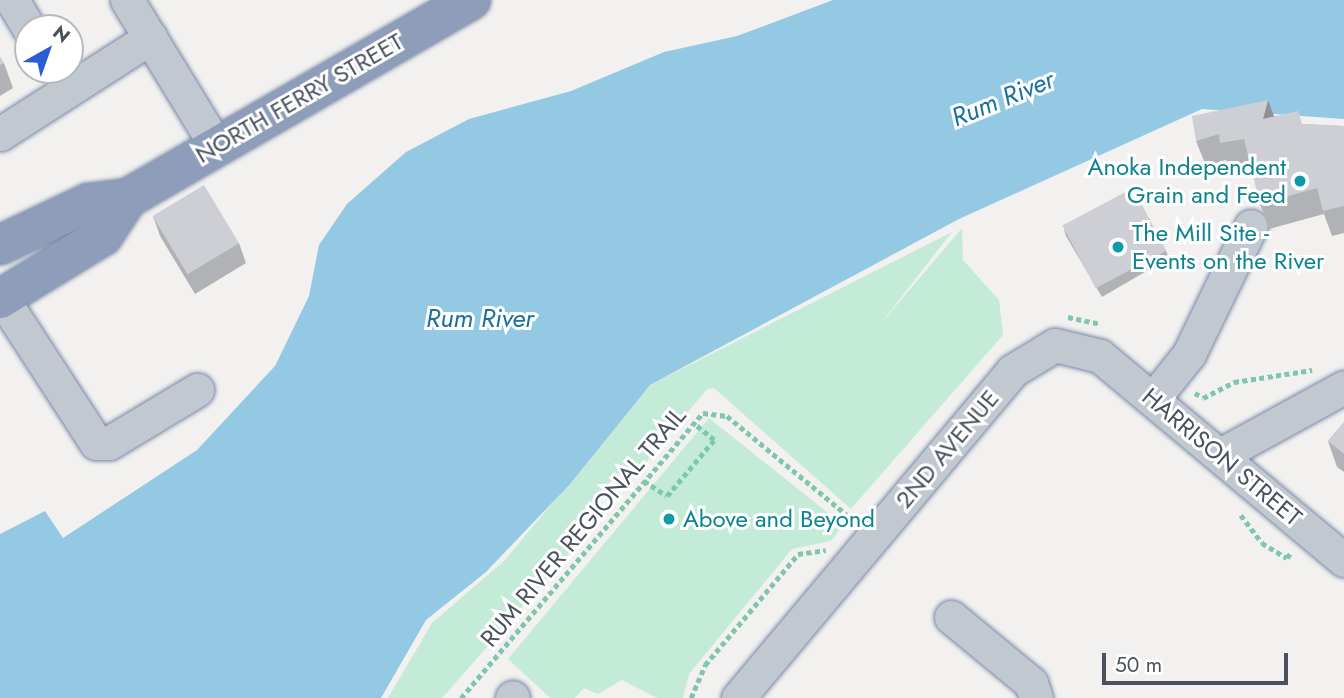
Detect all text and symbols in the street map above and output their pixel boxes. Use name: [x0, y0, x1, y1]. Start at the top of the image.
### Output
north arrow: [14, 14, 84, 84]
text: N: [47, 19, 76, 49]
street label: NORTH FERRY STREET: [190, 27, 408, 169]
water label: Rum River: [947, 64, 1059, 134]
place label: Anoka Independent Grain and Feed: [1088, 153, 1286, 209]
marker: Anoka Independent Grain and Feed: [1292, 173, 1308, 189]
place label: The Mill Site - Events on the River: [1132, 219, 1324, 275]
marker: The Mill Site - Events on the River: [1110, 239, 1126, 255]
water label: Rum River: [426, 303, 534, 335]
street label: HARRISON STREET: [1137, 382, 1307, 532]
street label: 2ND AVENUE: [889, 384, 1005, 514]
street label: RUM RIVER REGIONAL TRAIL: [474, 401, 692, 653]
place label: Above and Beyond: [683, 505, 875, 533]
marker: Above and Beyond: [661, 511, 677, 527]
scale bar: [1106, 638, 1292, 682]
text: 50 m: [1115, 650, 1162, 680]

